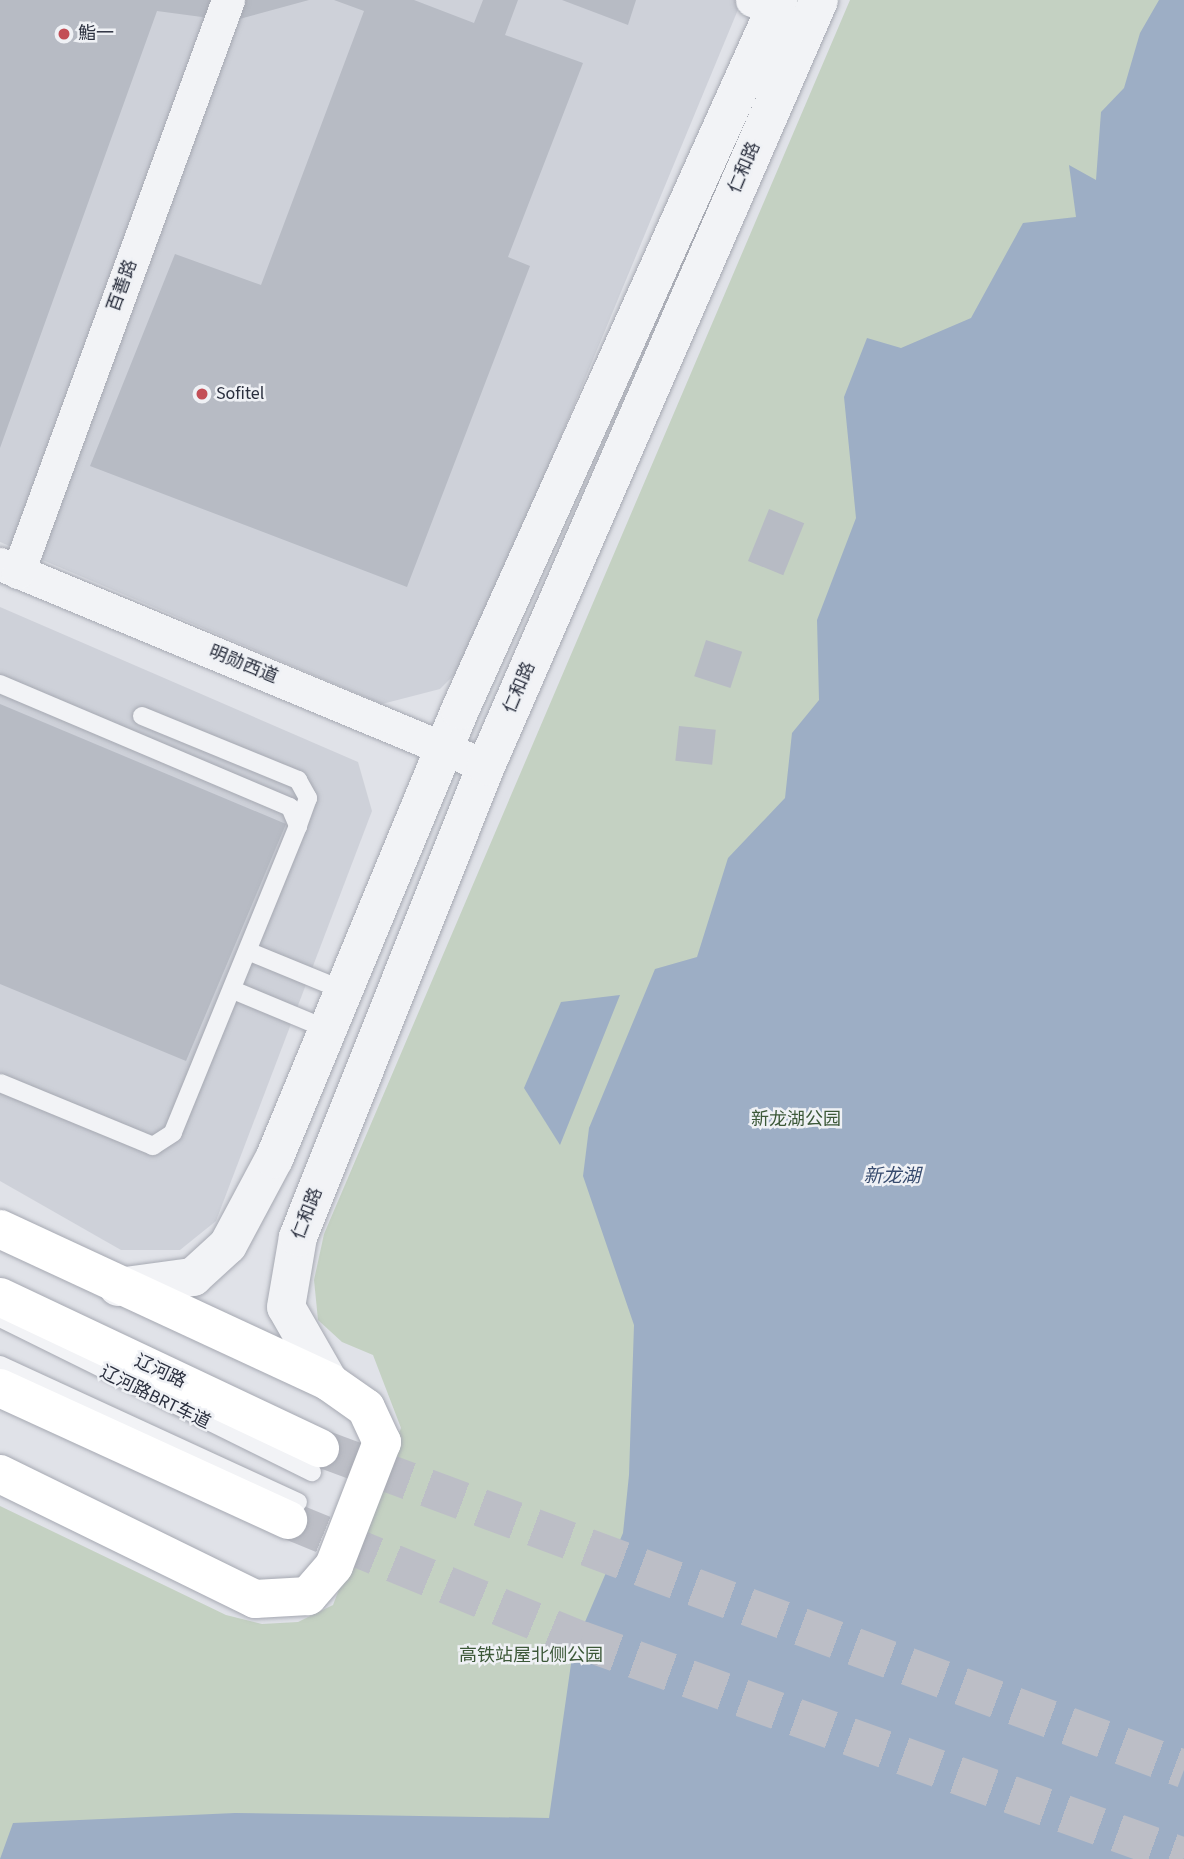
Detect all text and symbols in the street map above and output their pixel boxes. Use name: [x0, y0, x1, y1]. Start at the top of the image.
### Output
place label: 鮨一: [78, 23, 114, 45]
marker: 鮨一: [56, 26, 72, 42]
street label: 仁和路: [725, 139, 765, 197]
street label: 百善路: [104, 257, 142, 315]
place label: Sofitel: [216, 383, 264, 405]
marker: Sofitel: [194, 386, 210, 402]
street label: 明勋西道: [206, 642, 280, 688]
street label: 仁和路: [500, 659, 540, 717]
park label: 新龙湖公园: [751, 1109, 841, 1131]
water label: 新龙湖: [864, 1166, 920, 1188]
street label: 仁和路: [288, 1185, 328, 1243]
street label: 辽河路: [131, 1351, 189, 1393]
street label: 辽河路BRT车道: [96, 1362, 214, 1434]
park label: 高铁站屋北侧公园: [459, 1645, 603, 1667]

